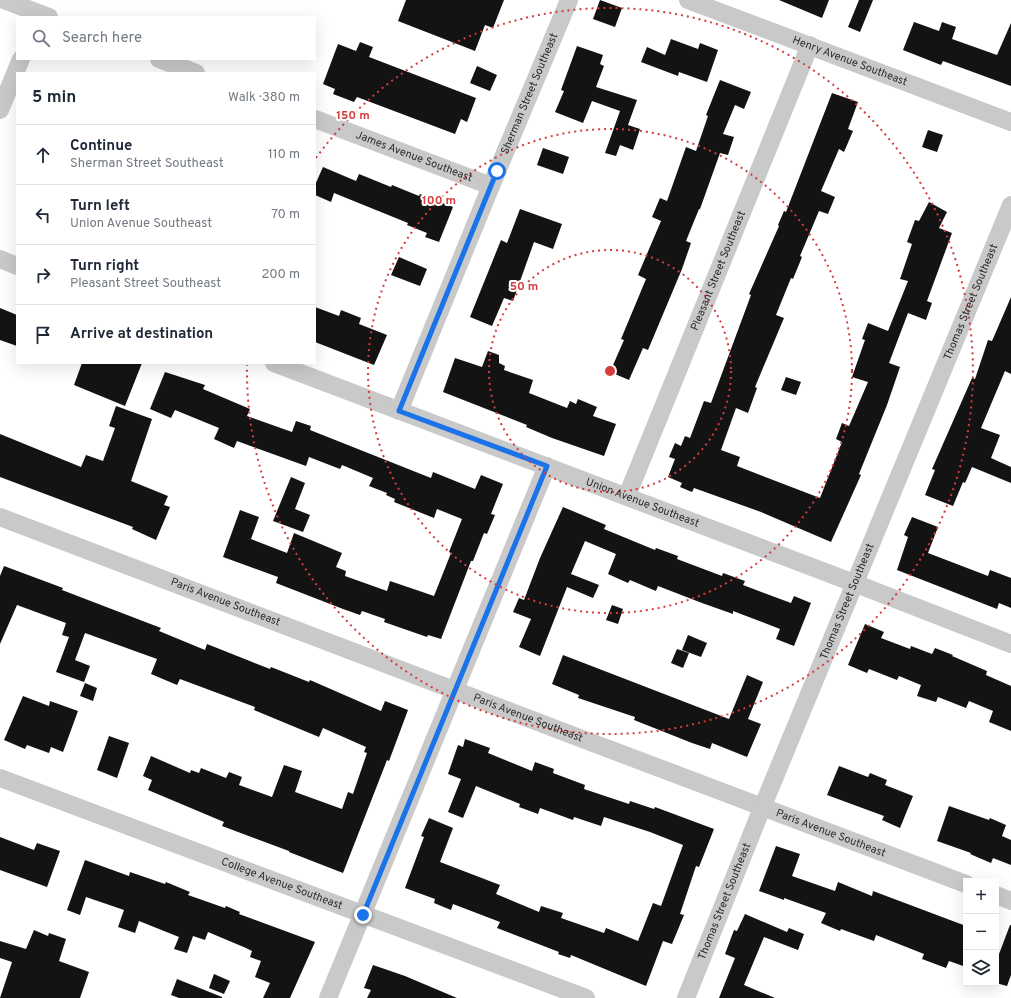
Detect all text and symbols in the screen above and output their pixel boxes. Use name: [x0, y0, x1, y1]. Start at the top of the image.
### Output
search box: [16, 16, 316, 60]
icon: search: [30, 27, 52, 49]
text: Search here: [62, 29, 142, 48]
street label: Sherman Street Southeast: [498, 31, 561, 157]
street label: Henry Avenue Southeast: [790, 33, 909, 89]
text: 5 min: [32, 87, 76, 109]
text: Walk · 380 m: [228, 90, 300, 106]
text: 150 m: [336, 108, 370, 124]
street label: James Avenue Southeast: [354, 128, 474, 185]
text: Continue: [70, 137, 132, 156]
icon: ahead: [32, 144, 54, 166]
text: 110 m: [268, 147, 300, 163]
text: Sherman Street Southeast: [70, 156, 224, 172]
route start: [488, 162, 506, 180]
text: 100 m: [422, 193, 456, 209]
text: Turn left: [70, 197, 130, 216]
icon: left: [32, 204, 54, 226]
text: 70 m: [271, 207, 300, 223]
street label: Pleasant Street Southeast: [688, 209, 749, 333]
text: Union Avenue Southeast: [70, 216, 212, 232]
street label: Thomas Street Southeast: [941, 242, 1001, 362]
text: Turn right: [70, 257, 139, 276]
icon: right: [32, 264, 54, 286]
text: 200 m: [261, 267, 300, 283]
text: Pleasant Street Southeast: [70, 276, 221, 292]
text: 50 m: [510, 279, 538, 295]
icon: arrive: [32, 324, 54, 346]
text: Arrive at destination: [70, 325, 213, 344]
centre of rings: [603, 364, 617, 378]
street label: Union Avenue Southeast: [584, 475, 701, 531]
street label: Thomas Street Southeast: [817, 541, 878, 662]
street label: Paris Avenue Southeast: [169, 575, 282, 630]
street label: Paris Avenue Southeast: [471, 691, 585, 745]
street label: Paris Avenue Southeast: [774, 806, 888, 860]
street label: Thomas Street Southeast: [695, 841, 754, 962]
street label: College Avenue Southeast: [219, 855, 345, 913]
map controls: [963, 878, 999, 986]
button: +: [963, 878, 999, 914]
route end: [354, 906, 372, 924]
button: −: [963, 914, 999, 950]
button: layers: [963, 950, 999, 986]

